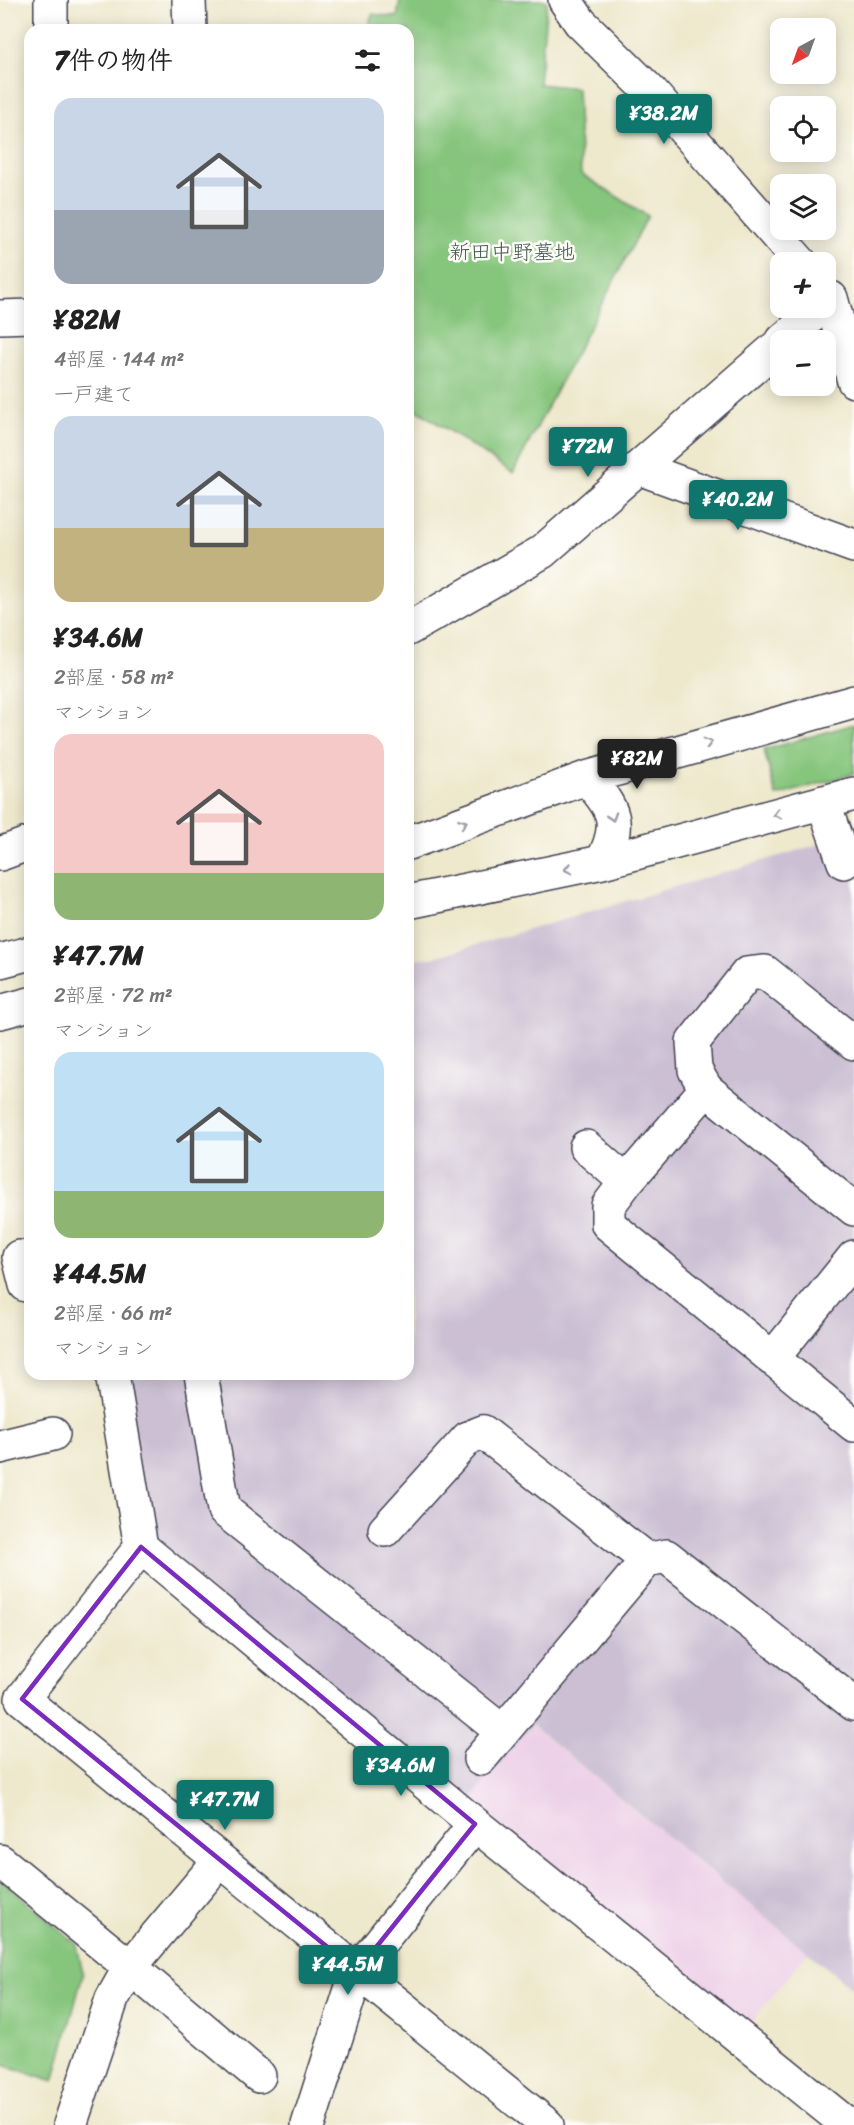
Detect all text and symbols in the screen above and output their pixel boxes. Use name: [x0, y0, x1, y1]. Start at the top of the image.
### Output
north arrow: [770, 18, 836, 84]
map controls: [770, 18, 836, 396]
text: 7件の物件: [54, 37, 173, 83]
icon: filters: [351, 44, 384, 77]
pin: ¥38.2M: [615, 94, 713, 145]
text: ¥38.2M: [630, 96, 698, 131]
button: locate: [770, 96, 836, 162]
icon: home: [165, 137, 273, 245]
button: layers: [770, 174, 836, 240]
park label: 新田中野墓地: [449, 233, 575, 271]
button: +: [770, 252, 836, 318]
text: ¥82M: [54, 296, 120, 342]
button: −: [770, 330, 836, 396]
text: 4部屋 · 144 m²: [54, 342, 184, 377]
text: 一戸建て: [54, 377, 134, 412]
pin: ¥72M: [552, 427, 624, 478]
text: ¥72M: [563, 429, 613, 464]
icon: home: [165, 455, 273, 563]
pin: ¥40.2M: [689, 480, 787, 531]
text: ¥40.2M: [703, 482, 773, 517]
text: ¥34.6M: [54, 614, 143, 660]
text: 2部屋 · 58 m²: [54, 660, 174, 695]
text: マンション: [54, 695, 153, 730]
one-way arrow: [702, 738, 713, 750]
pin: ¥82M: [601, 739, 673, 790]
text: ¥82M: [611, 741, 663, 776]
icon: home: [165, 773, 273, 881]
one-way arrow: [772, 807, 782, 820]
one-way arrow: [605, 811, 617, 822]
one-way arrow: [457, 817, 468, 830]
one-way arrow: [564, 861, 574, 874]
text: ¥47.7M: [54, 932, 143, 978]
text: 2部屋 · 72 m²: [54, 978, 173, 1013]
text: マンション: [54, 1013, 153, 1048]
icon: home: [165, 1091, 273, 1199]
text: ¥44.5M: [54, 1250, 146, 1296]
text: 2部屋 · 66 m²: [54, 1296, 172, 1331]
text: マンション: [54, 1331, 153, 1366]
pin: ¥34.6M: [352, 1746, 450, 1797]
text: ¥34.6M: [367, 1748, 435, 1783]
pin: ¥47.7M: [176, 1780, 274, 1831]
text: ¥47.7M: [191, 1782, 259, 1817]
pin: ¥44.5M: [299, 1945, 397, 1996]
text: ¥44.5M: [313, 1947, 383, 1982]

